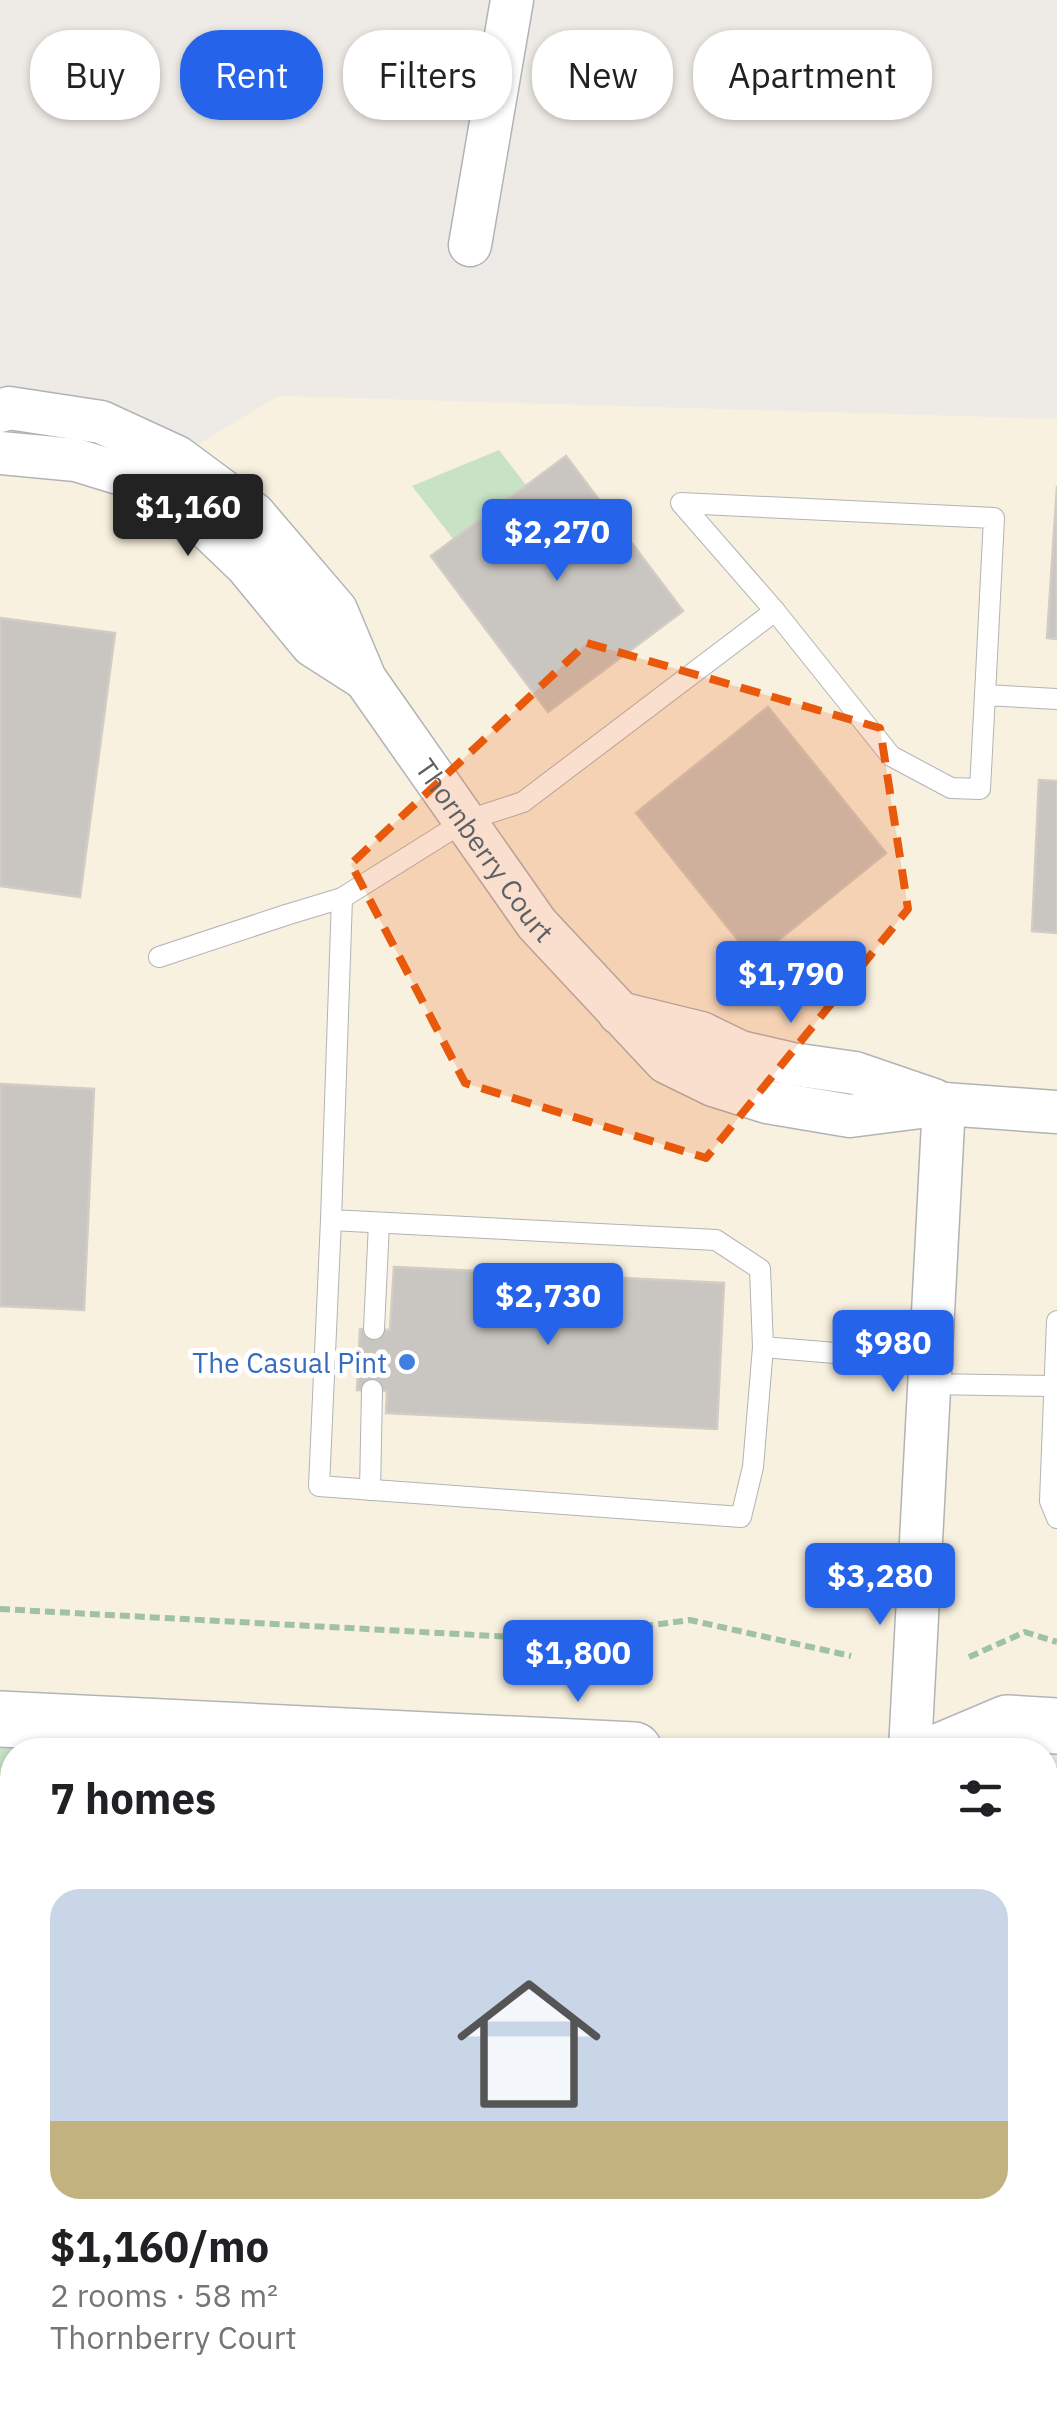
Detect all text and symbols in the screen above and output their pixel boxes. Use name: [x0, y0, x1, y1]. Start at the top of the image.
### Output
chip: Buy: [30, 30, 160, 120]
chip: Rent: [180, 30, 323, 120]
chip: Filters: [343, 30, 512, 120]
chip: New: [532, 30, 673, 120]
chip: Apartment: [693, 30, 932, 120]
pin: $1,160: [107, 474, 269, 559]
text: $1,160: [135, 485, 241, 527]
pin: $2,270: [476, 499, 638, 584]
text: $2,270: [504, 510, 610, 552]
street label: Thornberry Court: [408, 751, 563, 949]
pin: $1,790: [710, 941, 872, 1026]
text: $1,790: [738, 952, 844, 994]
pin: $2,730: [467, 1263, 629, 1348]
text: $2,730: [495, 1274, 601, 1316]
pin: $980: [834, 1310, 952, 1395]
text: $980: [855, 1321, 931, 1363]
place label: The Casual Pint: [192, 1344, 387, 1381]
marker: The Casual Pint: [396, 1351, 418, 1373]
pin: $3,280: [799, 1543, 961, 1628]
text: $3,280: [827, 1554, 933, 1596]
pin: $1,800: [497, 1620, 659, 1705]
text: $1,800: [525, 1631, 631, 1673]
text: 7 homes: [50, 1771, 216, 1826]
icon: filters: [953, 1771, 1008, 1826]
icon: home: [439, 1954, 619, 2134]
text: $1,160/mo: [50, 2219, 269, 2274]
text: 2 rooms · 58 m²: [50, 2274, 278, 2316]
text: Thornberry Court: [50, 2316, 297, 2358]

